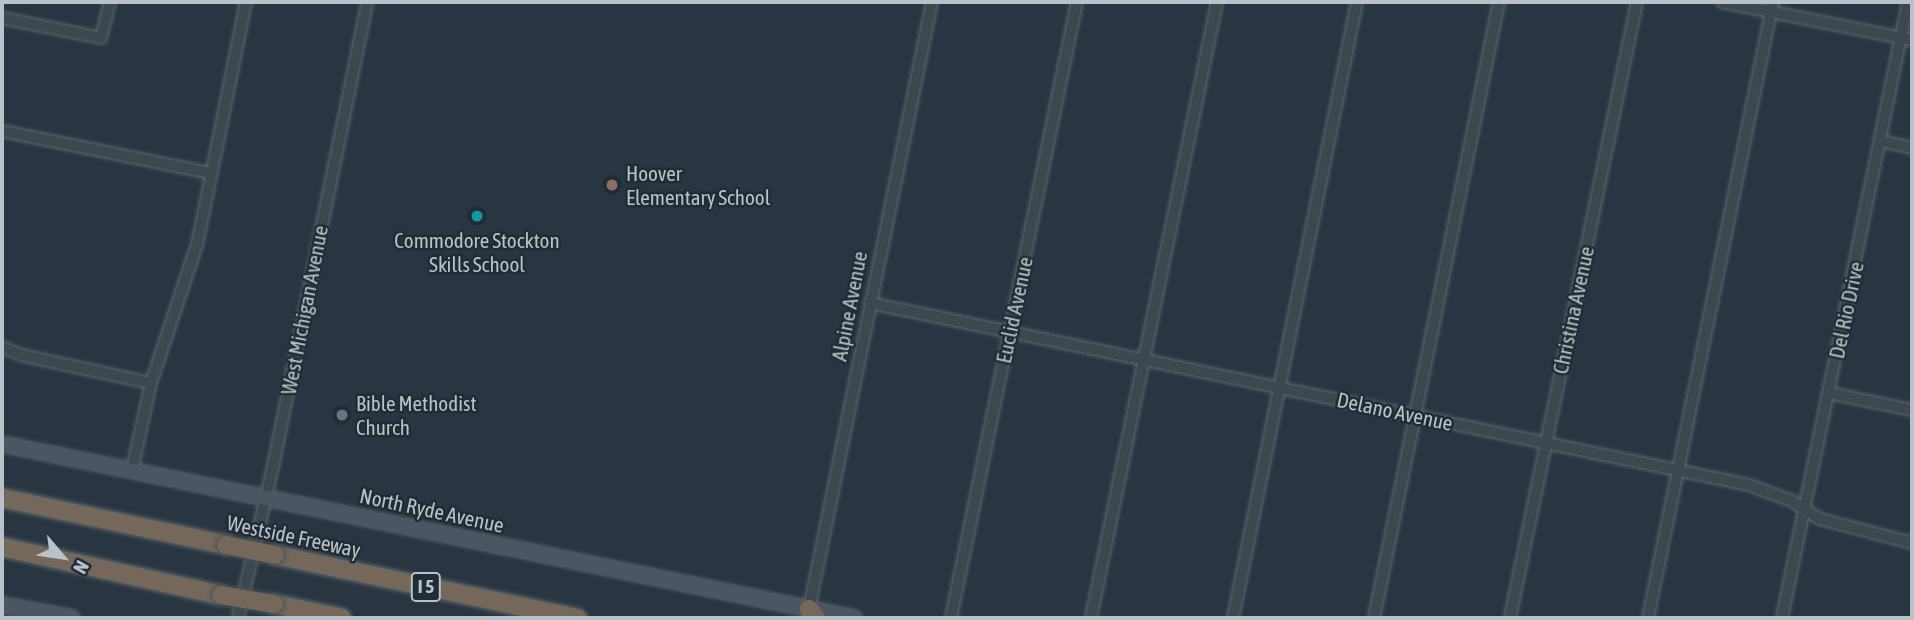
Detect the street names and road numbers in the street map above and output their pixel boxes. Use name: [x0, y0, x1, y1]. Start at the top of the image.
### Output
street label: West Michigan Avenue: [275, 223, 333, 397]
street label: Christina Avenue: [1547, 244, 1599, 376]
street label: Alpine Avenue: [826, 249, 872, 363]
street label: Euclid Avenue: [990, 254, 1038, 366]
street label: Del Rio Drive: [1823, 259, 1869, 361]
street label: Delano Avenue: [1335, 386, 1455, 436]
street label: North Ryde Avenue: [358, 482, 506, 538]
street label: Westside Freeway: [225, 510, 363, 562]
road number: I 5: [410, 572, 442, 602]

